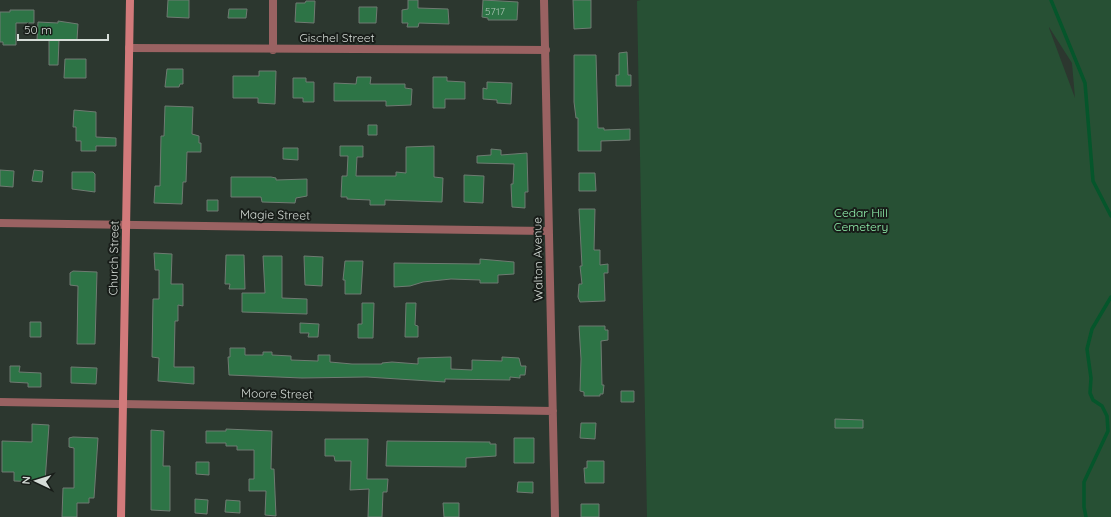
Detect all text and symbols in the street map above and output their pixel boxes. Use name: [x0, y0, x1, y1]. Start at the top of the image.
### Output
house number: 5717: [485, 5, 505, 18]
scale bar: [18, 16, 108, 42]
text: 50 m: [24, 22, 52, 37]
street label: Gischel Street: [299, 30, 375, 45]
park label: Cedar Hill Cemetery: [834, 205, 888, 234]
street label: Magie Street: [240, 206, 310, 223]
street label: Walton Avenue: [529, 217, 546, 301]
street label: Church Street: [105, 220, 122, 296]
street label: Moore Street: [241, 385, 313, 402]
north arrow: [16, 461, 56, 501]
text: N: [19, 476, 33, 485]

